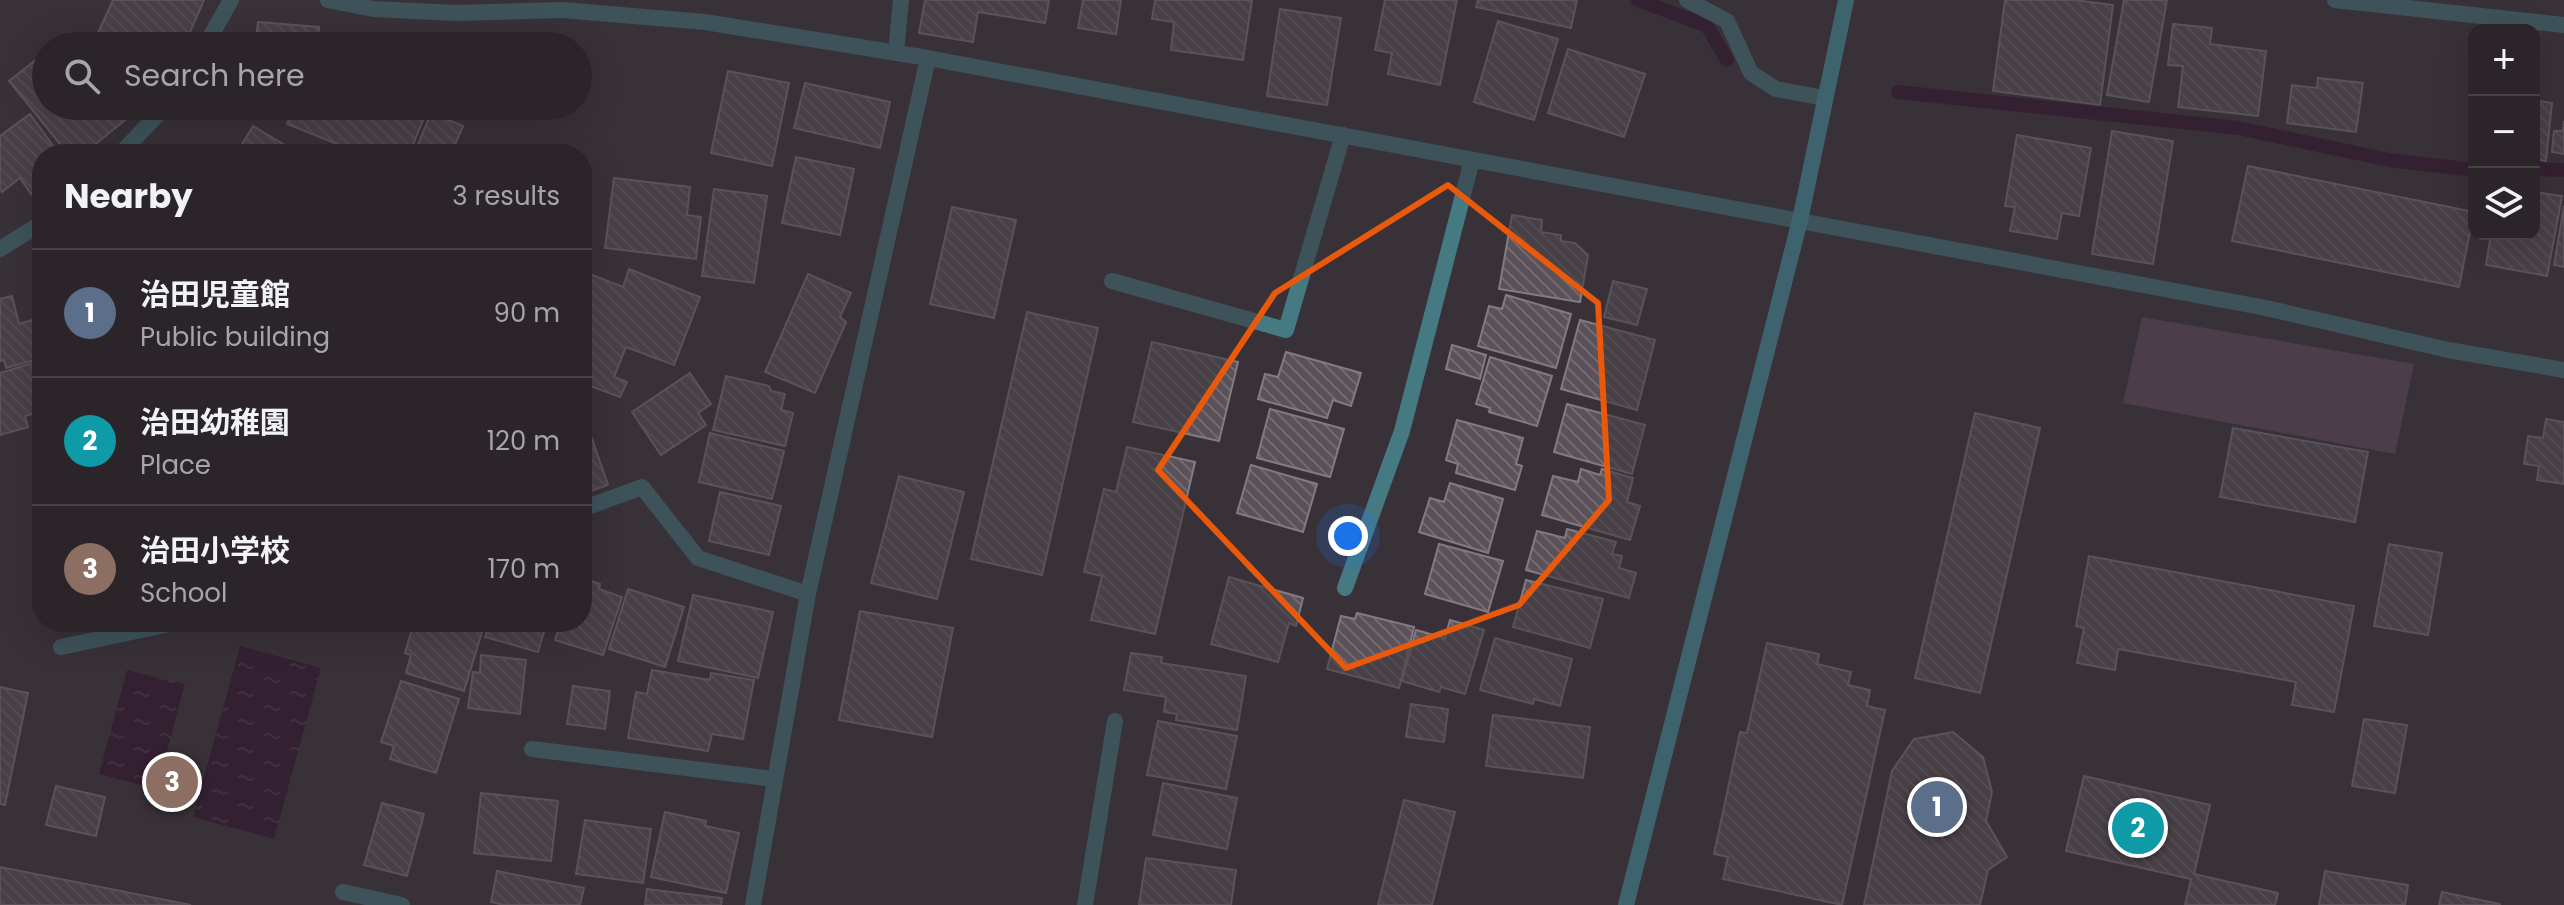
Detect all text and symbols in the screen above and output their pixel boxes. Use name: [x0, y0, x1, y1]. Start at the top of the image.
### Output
map controls: [2468, 24, 2540, 240]
button: +: [2468, 24, 2540, 96]
search box: [32, 32, 592, 120]
icon: search: [60, 54, 104, 98]
text: Search here: [124, 54, 305, 97]
button: −: [2468, 96, 2540, 168]
button: layers: [2468, 168, 2540, 240]
text: Nearby: [64, 172, 193, 220]
text: 3 results: [452, 178, 560, 214]
text: 治田児童館: [140, 273, 290, 316]
text: 1: [85, 295, 95, 331]
text: 90 m: [494, 295, 560, 331]
text: Public building: [140, 319, 330, 355]
text: 治田幼稚園: [140, 401, 290, 444]
text: 2: [83, 423, 97, 459]
text: 120 m: [487, 423, 560, 459]
text: Place: [140, 447, 211, 483]
your location: [1328, 516, 1368, 556]
text: 治田小学校: [140, 529, 290, 572]
text: 3: [82, 551, 98, 587]
text: 170 m: [487, 551, 560, 587]
text: School: [140, 575, 227, 611]
pin: 3: [146, 752, 198, 812]
pin: 1: [1911, 777, 1963, 837]
pin: 2: [2112, 798, 2164, 858]

